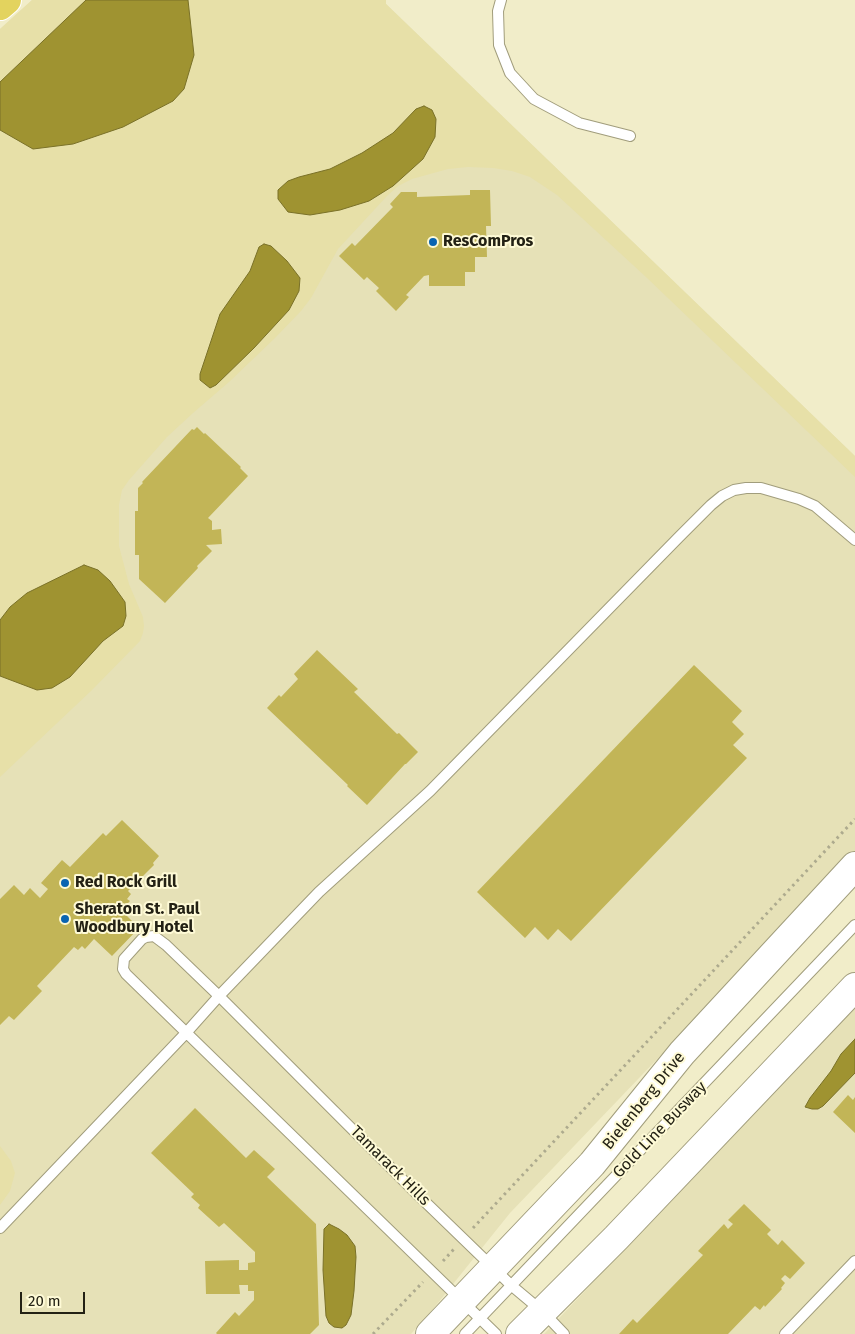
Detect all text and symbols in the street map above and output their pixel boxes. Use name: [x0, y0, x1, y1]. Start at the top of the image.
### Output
place label: ResComPros: [443, 232, 533, 252]
marker: ResComPros: [427, 236, 439, 248]
place label: Red Rock Grill: [75, 873, 177, 893]
marker: Red Rock Grill: [59, 877, 71, 889]
place label: Sheraton St. Paul Woodbury Hotel: [75, 900, 200, 938]
marker: Sheraton St. Paul Woodbury Hotel: [59, 913, 71, 925]
street label: Bielenberg Drive: [599, 1048, 689, 1154]
street label: Gold Line Busway: [609, 1078, 711, 1182]
street label: Tamarack Hills: [346, 1122, 434, 1210]
scale bar: [22, 1282, 88, 1314]
text: 20 m: [28, 1292, 61, 1310]

